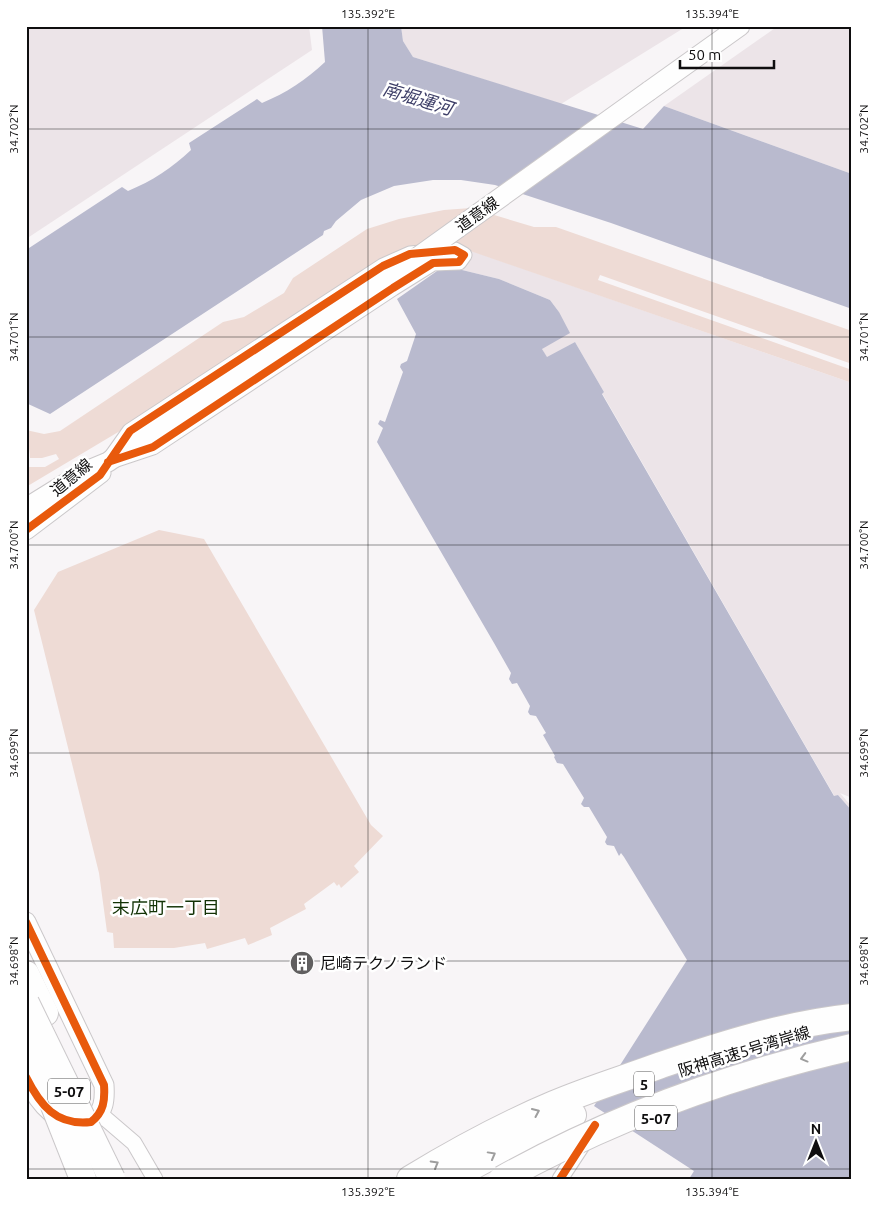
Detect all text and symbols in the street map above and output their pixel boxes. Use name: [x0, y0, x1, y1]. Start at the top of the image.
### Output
text: 135.392°E: [341, 7, 395, 20]
text: 135.394°E: [685, 7, 739, 20]
scale bar: [680, 38, 774, 70]
text: 50 m: [688, 46, 721, 63]
water label: 南堀運河: [381, 78, 458, 119]
text: 34.702°N: [7, 104, 20, 154]
text: 34.702°N: [857, 104, 870, 154]
street label: 道意線: [452, 193, 502, 235]
text: 34.701°N: [7, 312, 20, 362]
text: 34.701°N: [857, 312, 870, 362]
street label: 道意線: [47, 455, 95, 499]
text: 34.700°N: [7, 520, 20, 570]
text: 34.700°N: [857, 520, 870, 570]
text: 34.699°N: [7, 728, 20, 778]
text: 34.699°N: [857, 728, 870, 778]
district label: 末広町一丁目: [112, 897, 220, 917]
text: 34.698°N: [7, 936, 20, 986]
text: 34.698°N: [857, 936, 870, 986]
building icon: 尼崎テクノランド: [289, 950, 315, 976]
place label: 尼崎テクノランド: [320, 954, 447, 972]
street label: 阪神高速5号湾岸線: [676, 1022, 812, 1080]
one-way arrow: [801, 1053, 809, 1063]
road number: 5: [634, 1072, 654, 1096]
road number: 5-07: [48, 1078, 90, 1104]
road number: 5-07: [635, 1106, 677, 1130]
one-way arrow: [531, 1108, 540, 1118]
north arrow: [790, 1118, 840, 1168]
text: N: [811, 1121, 821, 1137]
one-way arrow: [487, 1151, 496, 1161]
one-way arrow: [430, 1160, 439, 1170]
text: 135.392°E: [341, 1185, 395, 1198]
text: 135.394°E: [685, 1185, 739, 1198]

